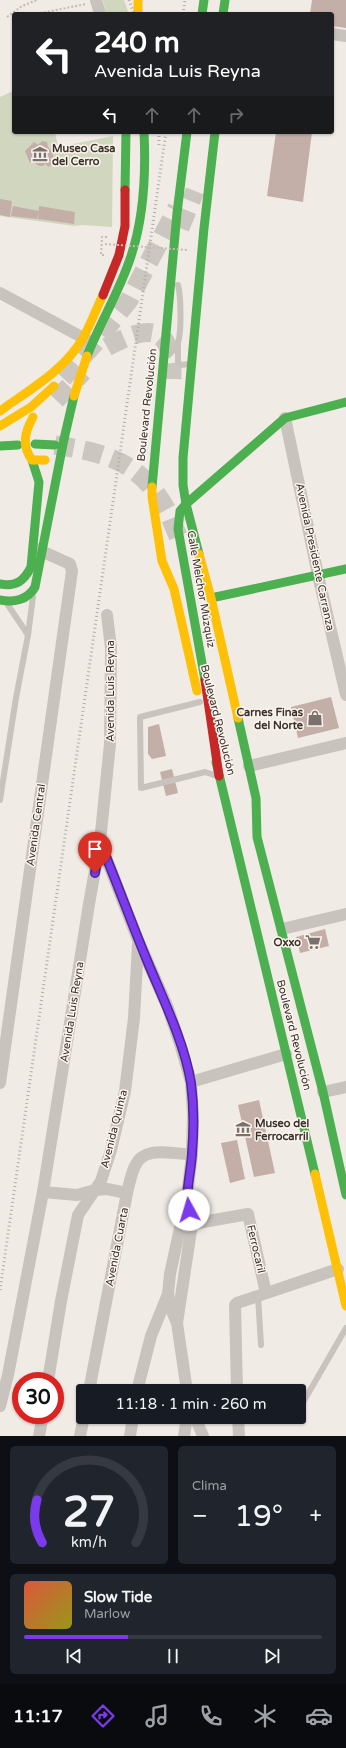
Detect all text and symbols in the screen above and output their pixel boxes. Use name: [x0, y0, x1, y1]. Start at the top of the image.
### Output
text: 240 m: [94, 26, 180, 60]
icon: left: [28, 28, 80, 80]
text: Avenida Luis Reyna: [94, 60, 261, 82]
icon: left: [99, 104, 121, 126]
icon: ahead: [141, 104, 163, 126]
icon: ahead: [183, 104, 205, 126]
icon: right: [225, 104, 247, 126]
place label: Museo Casa del Cerro: [52, 142, 116, 168]
museum icon: Museo Casa del Cerro: [31, 145, 49, 163]
street label: Boulevard Revolución: [135, 348, 159, 462]
street label: Avenida Presidente Carranza: [293, 482, 337, 632]
street label: Calle Melchor Múzquiz: [184, 529, 218, 649]
street label: Avenida Luis Reyna: [104, 640, 117, 742]
street label: Boulevard Revolución: [198, 663, 238, 777]
place label: Carnes Finas del Norte: [236, 706, 304, 732]
shop icon: Carnes Finas del Norte: [306, 709, 324, 727]
street label: Avenida Central: [24, 783, 48, 867]
pin: [78, 832, 112, 873]
icon: arrive: [84, 838, 106, 860]
supermarket icon: Oxxo: [304, 933, 322, 951]
place label: Oxxo: [274, 936, 301, 949]
street label: Avenida Luis Reyna: [58, 961, 86, 1063]
street label: Boulevard Revolución: [274, 978, 314, 1092]
street label: Avenida Quinta: [98, 1088, 130, 1170]
place label: Museo del Ferrocarril: [255, 1117, 309, 1143]
museum icon: Museo del Ferrocarril: [234, 1120, 252, 1138]
position arrow: [168, 1189, 210, 1231]
street label: Avenida Cuarta: [103, 1206, 131, 1288]
street label: Ferrocaril: [244, 1224, 268, 1274]
speed limit sign: 30: [12, 1372, 64, 1424]
text: 11:18 · 1 min · 260 m: [116, 1395, 266, 1413]
text: Clima: [192, 1478, 227, 1494]
text: 27: [63, 1488, 115, 1538]
text: 19°: [234, 1498, 283, 1535]
text: −: [192, 1503, 208, 1529]
text: +: [310, 1503, 322, 1529]
text: km/h: [71, 1534, 107, 1551]
text: Slow Tide: [84, 1588, 152, 1606]
text: Marlow: [84, 1606, 130, 1622]
icon: previous: [63, 1645, 85, 1667]
icon: pause: [162, 1645, 184, 1667]
icon: next: [261, 1645, 283, 1667]
icon: directions: [89, 1702, 117, 1730]
icon: music: [143, 1702, 171, 1730]
icon: phone: [197, 1702, 225, 1730]
icon: climate: [251, 1702, 279, 1730]
icon: car: [305, 1702, 333, 1730]
text: 11:17: [13, 1705, 63, 1727]

